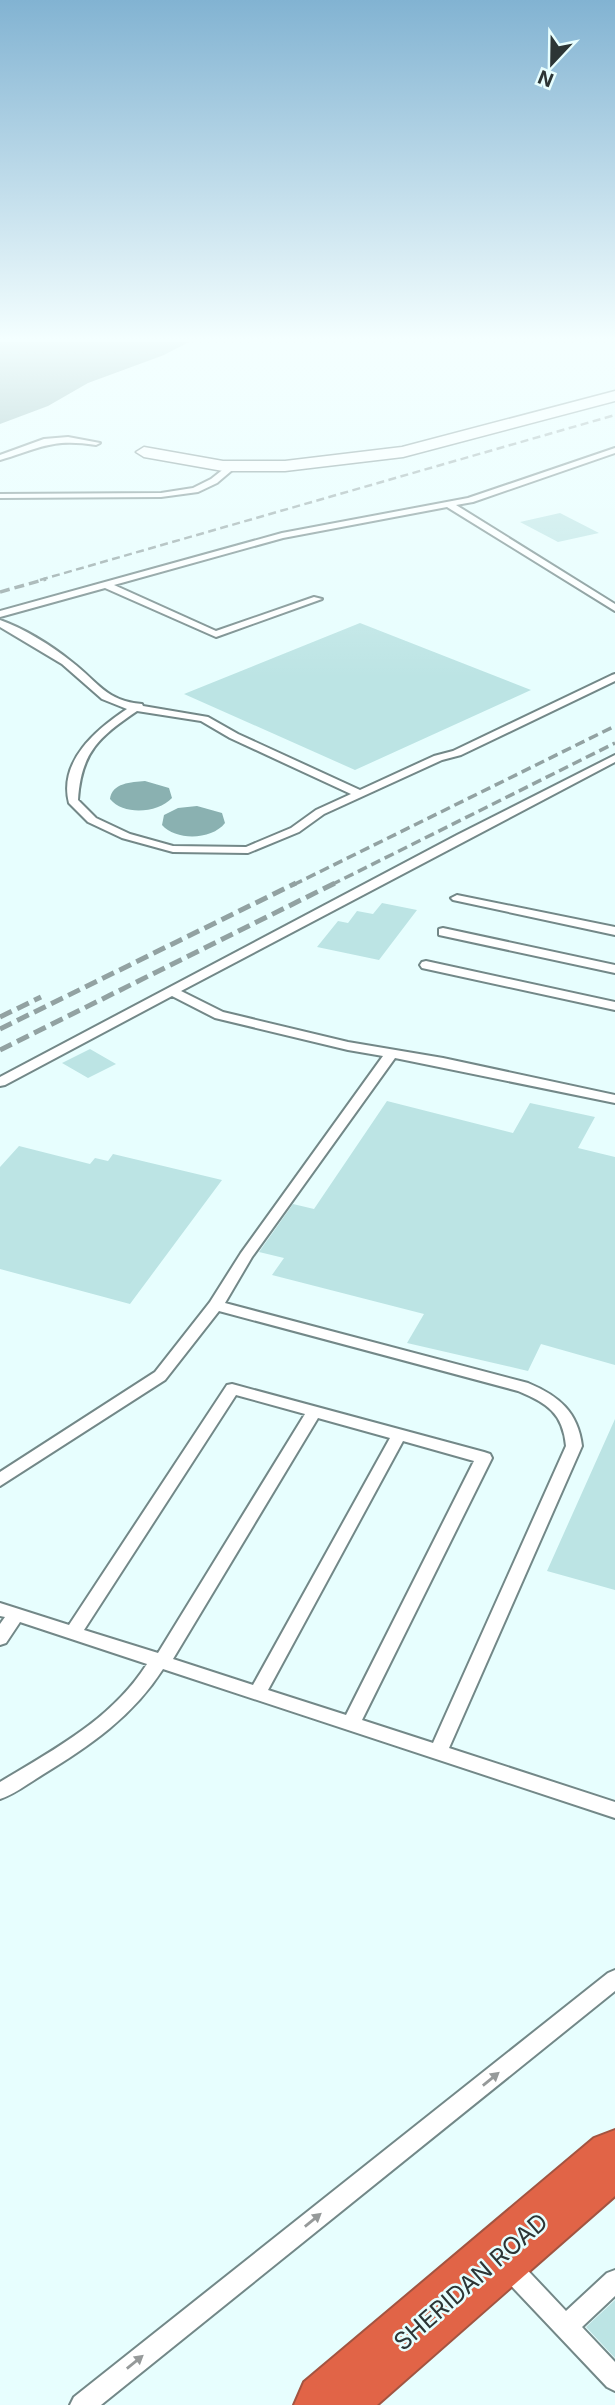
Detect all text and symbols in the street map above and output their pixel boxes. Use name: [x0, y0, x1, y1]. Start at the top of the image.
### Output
north arrow: [517, 28, 587, 98]
text: N: [535, 65, 557, 92]
one-way arrow: [481, 2071, 499, 2086]
street label: SHERIDAN ROAD: [388, 2207, 554, 2356]
one-way arrow: [304, 2214, 322, 2228]
one-way arrow: [126, 2355, 144, 2370]

